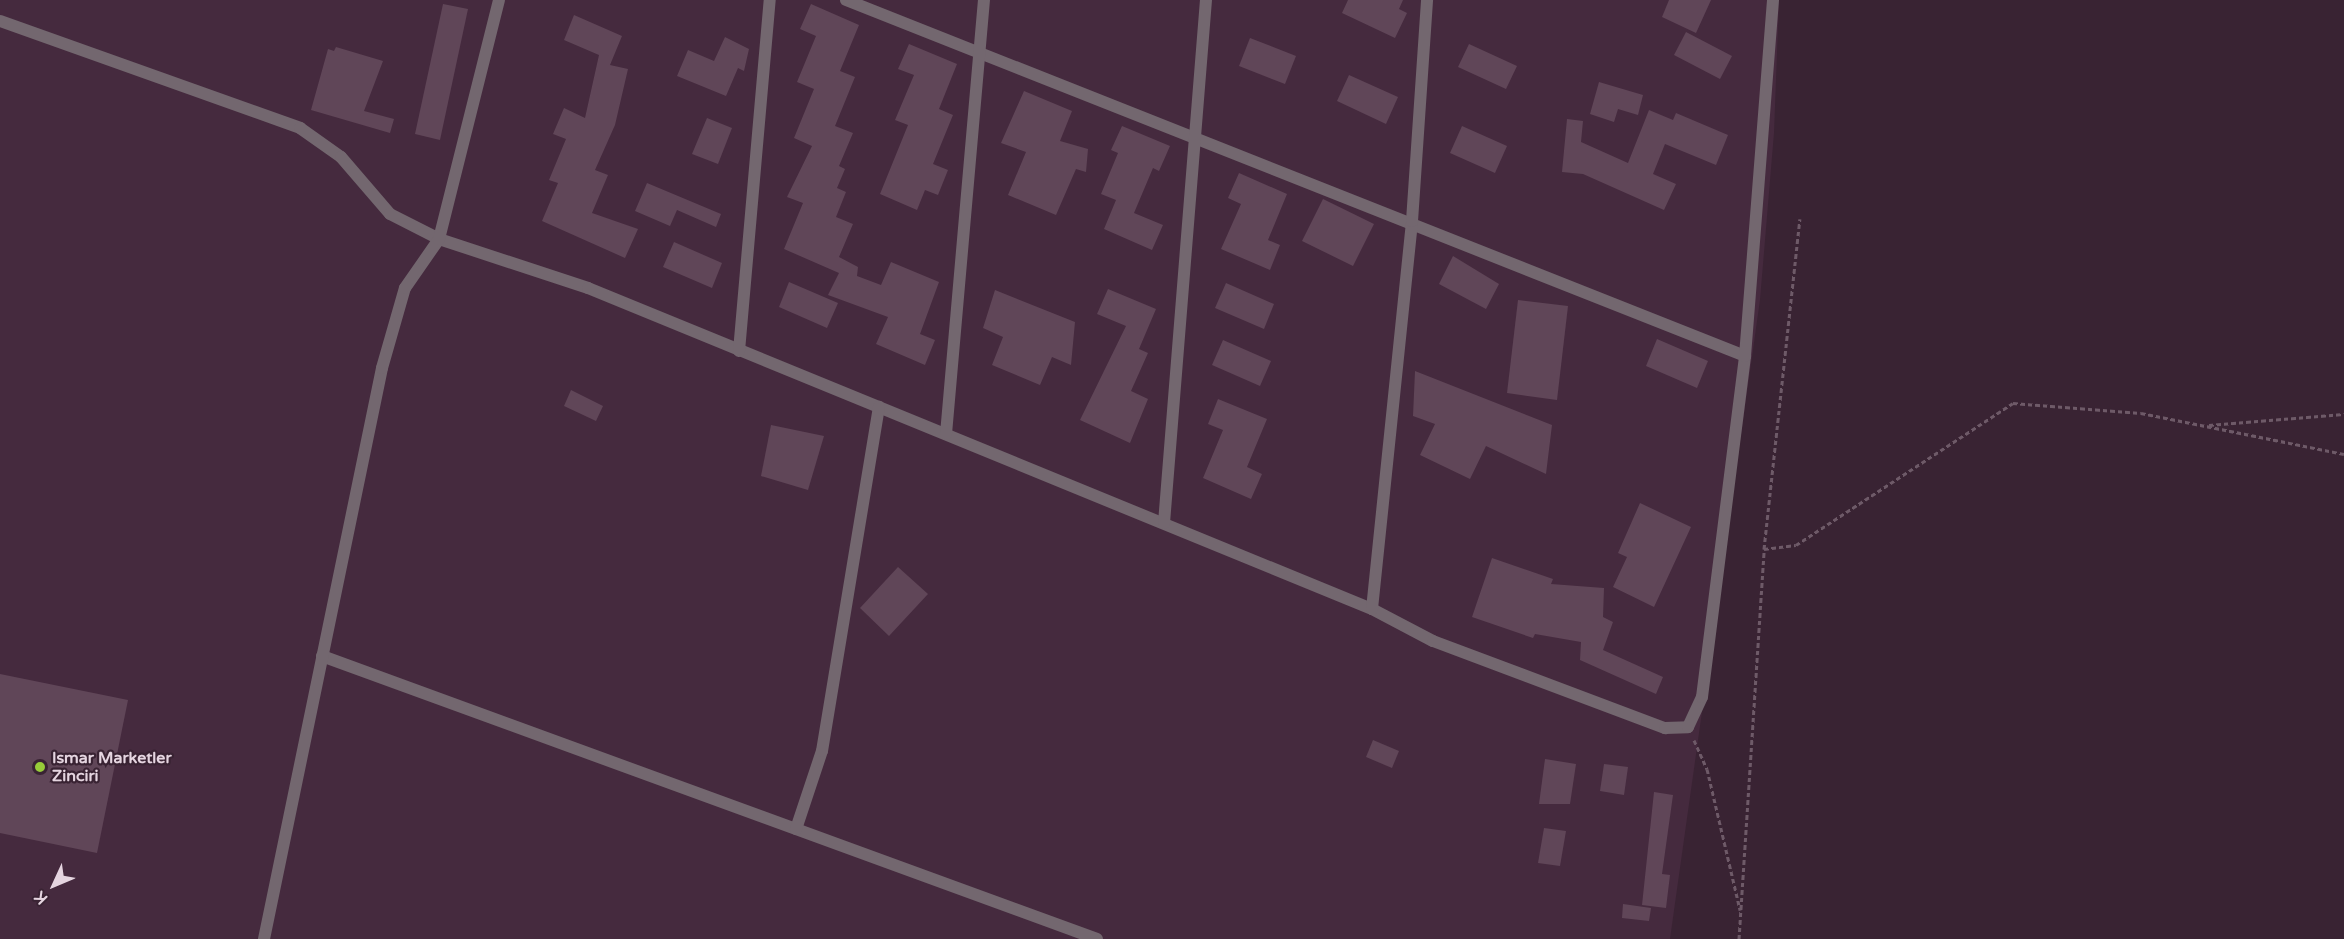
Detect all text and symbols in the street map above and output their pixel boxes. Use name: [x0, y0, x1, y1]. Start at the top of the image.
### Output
place label: Ismar Marketler Zinciri: [52, 748, 172, 786]
marker: Ismar Marketler Zinciri: [33, 760, 47, 774]
north arrow: [24, 855, 84, 915]
text: K: [30, 887, 52, 908]

